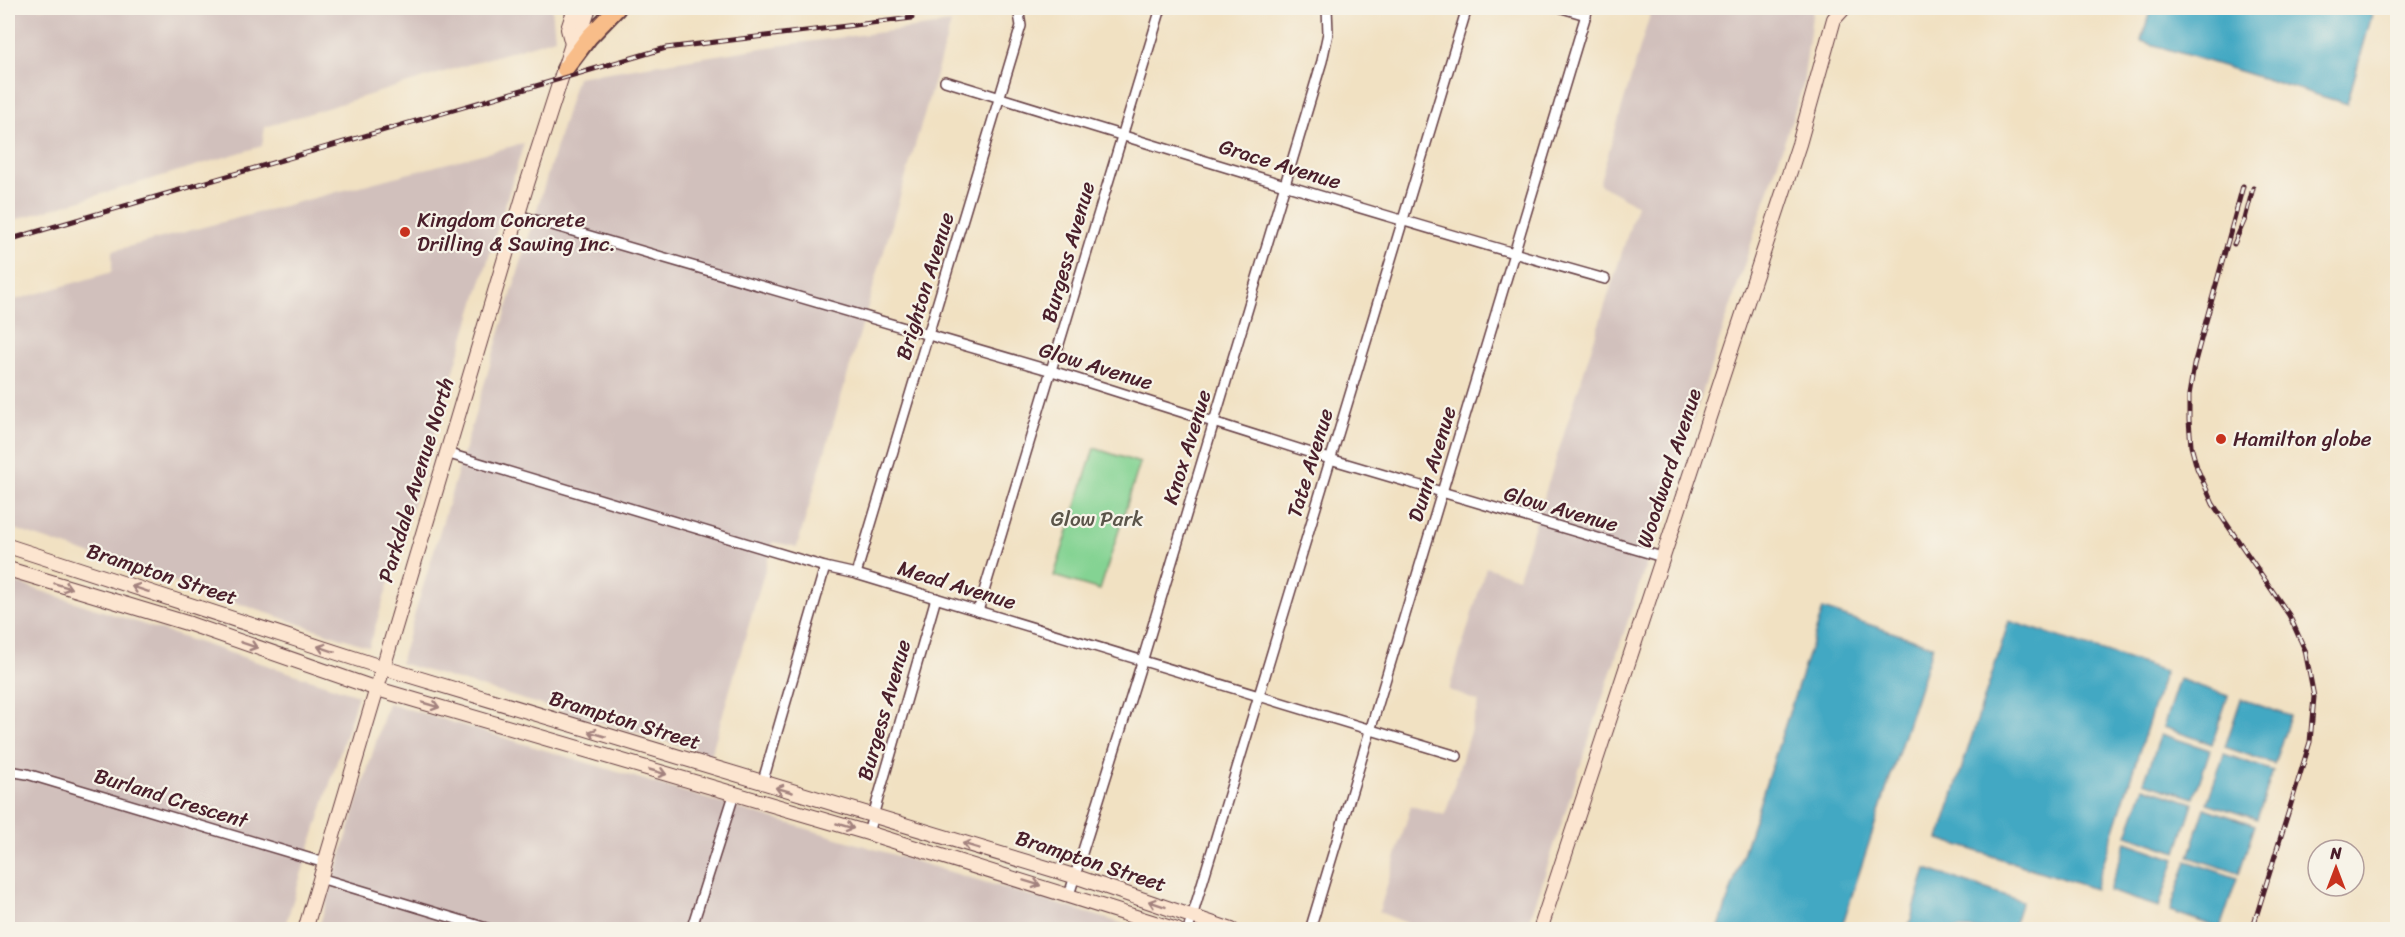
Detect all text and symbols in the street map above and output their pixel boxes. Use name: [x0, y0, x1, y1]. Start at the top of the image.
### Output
street label: Grace Avenue: [1214, 127, 1346, 201]
street label: Burgess Avenue: [1030, 177, 1106, 327]
place label: Kingdom Concrete Drilling & Sawing Inc.: [417, 201, 616, 263]
street label: Brighton Avenue: [884, 207, 966, 365]
marker: Kingdom Concrete Drilling & Sawing Inc.: [398, 225, 412, 239]
street label: Glow Avenue: [1034, 331, 1158, 401]
street label: Parkdale Avenue North: [367, 373, 465, 587]
street label: Woodward Avenue: [1625, 383, 1713, 553]
street label: Knox Avenue: [1151, 385, 1223, 509]
street label: Dunn Avenue: [1396, 401, 1468, 527]
street label: Tate Avenue: [1275, 403, 1345, 523]
place label: Hamilton globe: [2233, 420, 2372, 458]
marker: Hamilton globe: [2214, 432, 2228, 446]
street label: Glow Avenue: [1499, 475, 1623, 544]
park label: Glow Park: [1051, 500, 1144, 538]
street label: Brampton Street: [82, 532, 242, 616]
street label: Mead Avenue: [893, 549, 1021, 621]
one-way arrow: [53, 581, 72, 592]
one-way arrow: [131, 583, 150, 594]
street label: Burgess Avenue: [846, 635, 922, 785]
one-way arrow: [239, 640, 258, 651]
one-way arrow: [317, 643, 336, 654]
street label: Brampton Street: [545, 679, 705, 761]
one-way arrow: [421, 700, 440, 711]
one-way arrow: [588, 727, 607, 738]
street label: Burland Crescent: [89, 757, 254, 840]
one-way arrow: [648, 767, 667, 778]
one-way arrow: [775, 784, 794, 796]
street label: Brampton Street: [1011, 819, 1171, 903]
one-way arrow: [835, 821, 854, 832]
north arrow: [2306, 838, 2366, 898]
one-way arrow: [962, 839, 981, 850]
text: N: [2329, 839, 2342, 868]
one-way arrow: [1022, 878, 1041, 889]
one-way arrow: [1148, 898, 1167, 909]

